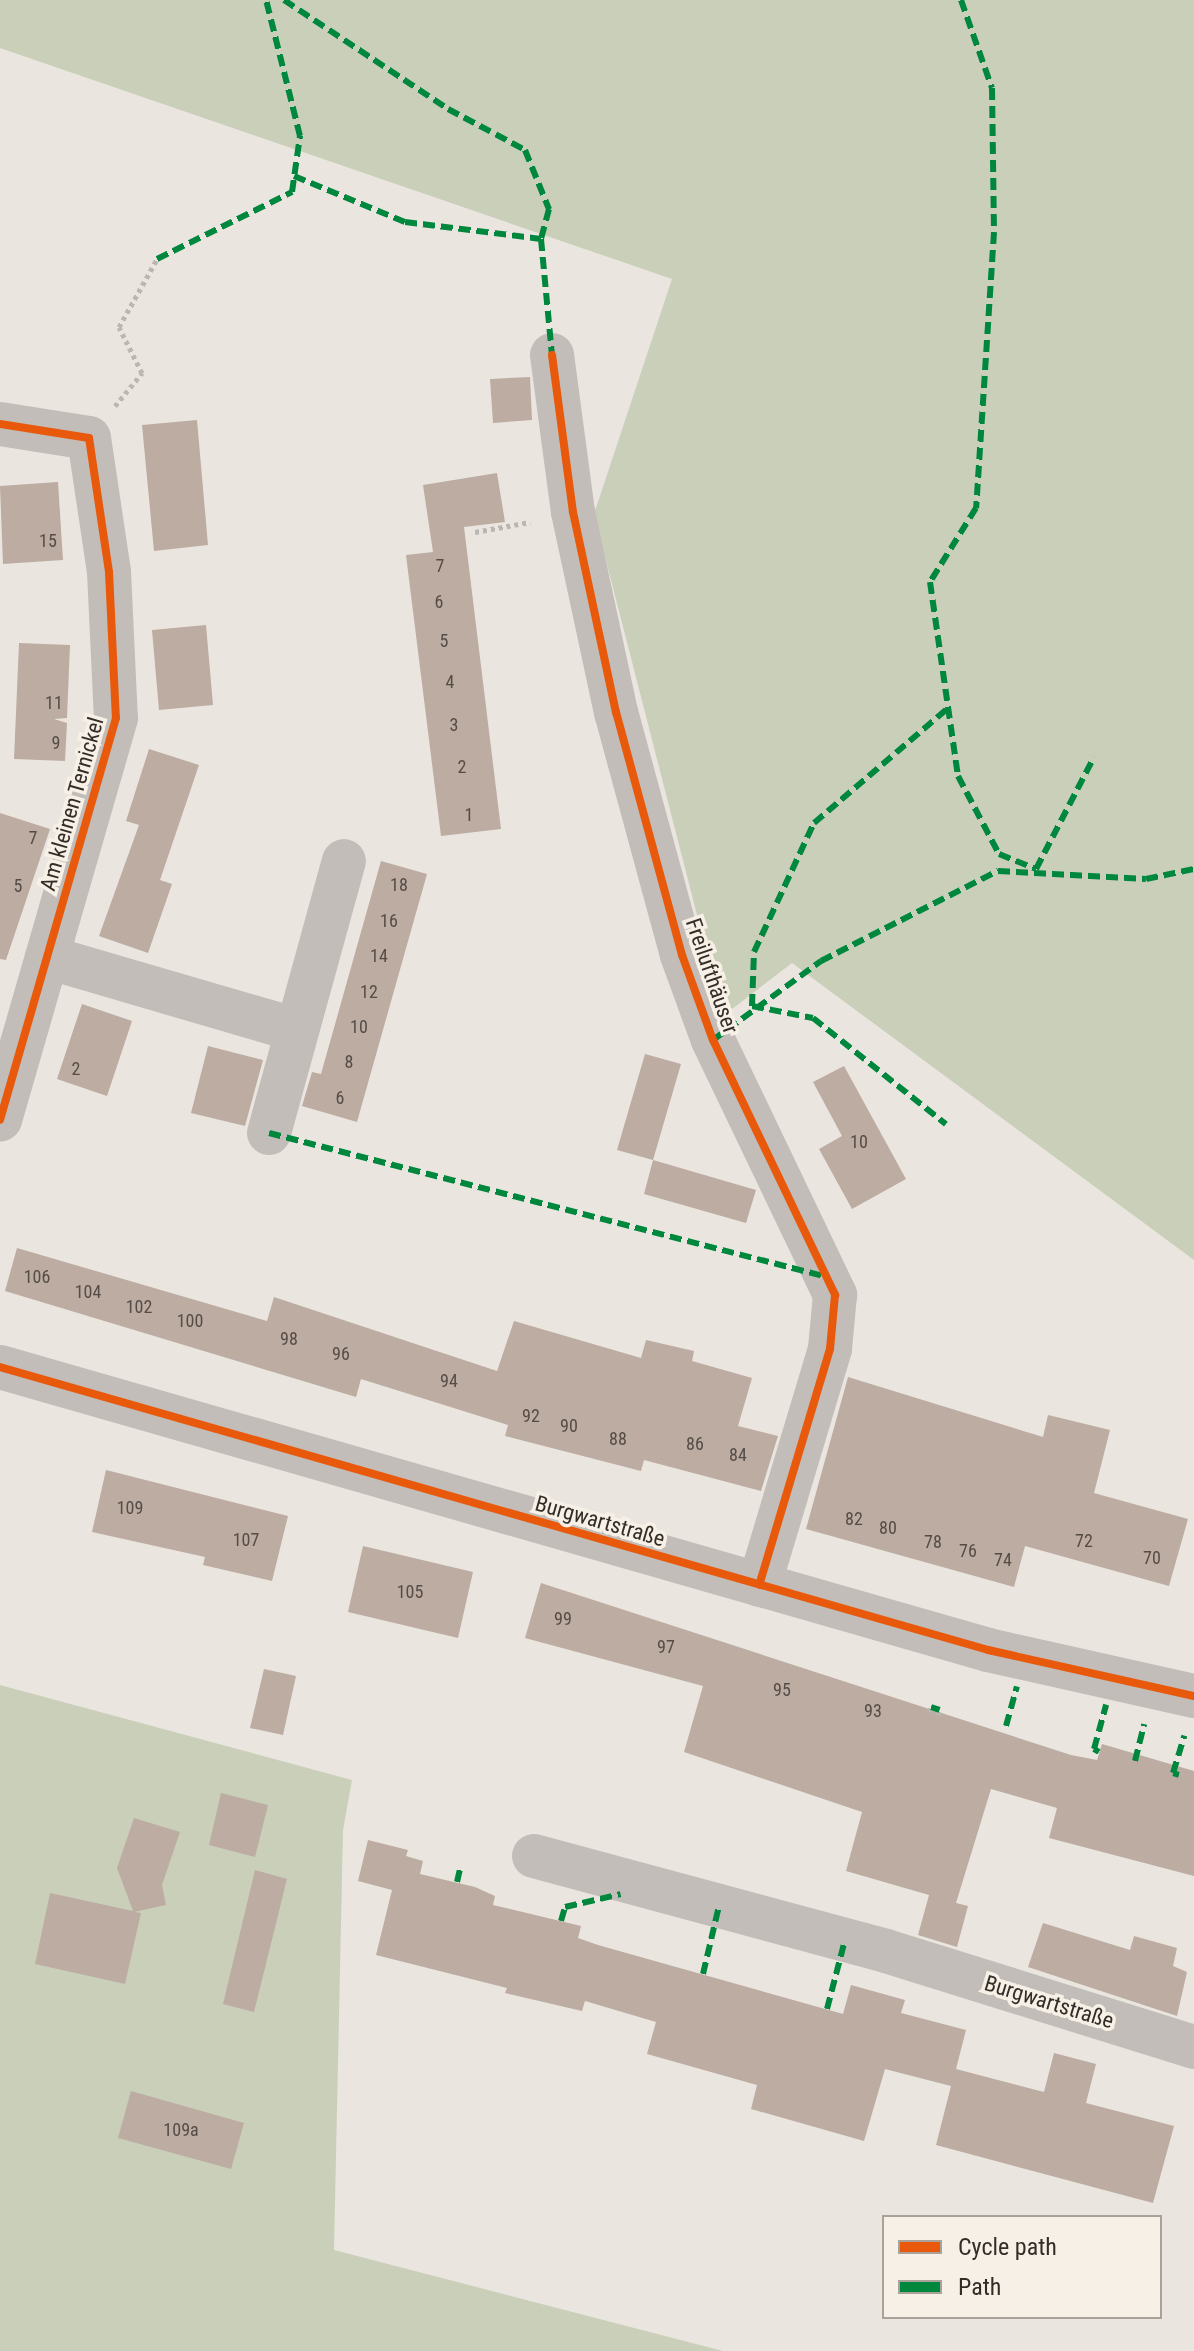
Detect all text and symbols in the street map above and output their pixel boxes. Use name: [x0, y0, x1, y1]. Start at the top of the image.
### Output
house number: 15: [39, 530, 57, 552]
house number: 7: [436, 555, 444, 577]
house number: 6: [435, 591, 443, 613]
house number: 5: [440, 630, 448, 652]
house number: 4: [446, 671, 454, 693]
house number: 11: [45, 692, 63, 714]
street label: Am kleinen Ternickel: [35, 714, 109, 894]
house number: 3: [450, 714, 458, 736]
house number: 9: [52, 732, 60, 754]
house number: 2: [458, 756, 466, 778]
house number: 1: [465, 804, 473, 826]
house number: 7: [29, 827, 37, 849]
house number: 18: [390, 874, 408, 896]
house number: 5: [14, 875, 22, 897]
house number: 16: [380, 910, 398, 932]
street label: Freilufthäuser: [680, 915, 744, 1037]
house number: 14: [370, 945, 388, 967]
house number: 12: [360, 981, 378, 1003]
house number: 10: [350, 1016, 368, 1038]
house number: 8: [345, 1051, 353, 1073]
house number: 2: [72, 1058, 80, 1080]
house number: 6: [336, 1087, 344, 1109]
house number: 10: [850, 1131, 868, 1153]
house number: 106: [24, 1266, 50, 1288]
house number: 104: [75, 1281, 101, 1303]
house number: 102: [126, 1296, 152, 1318]
house number: 100: [177, 1310, 203, 1332]
house number: 98: [280, 1328, 298, 1350]
house number: 96: [332, 1343, 350, 1365]
house number: 94: [440, 1370, 458, 1392]
house number: 92: [522, 1405, 540, 1427]
house number: 90: [560, 1415, 578, 1437]
house number: 88: [609, 1428, 627, 1450]
house number: 86: [686, 1433, 704, 1455]
house number: 84: [729, 1444, 747, 1466]
street label: Burgwartstraße: [532, 1490, 668, 1552]
house number: 109: [117, 1497, 143, 1519]
house number: 82: [845, 1508, 863, 1530]
house number: 80: [879, 1517, 897, 1539]
house number: 107: [233, 1529, 259, 1551]
house number: 72: [1075, 1530, 1093, 1552]
house number: 78: [924, 1531, 942, 1553]
house number: 76: [959, 1540, 977, 1562]
house number: 70: [1143, 1547, 1161, 1569]
house number: 74: [994, 1549, 1012, 1571]
house number: 105: [397, 1581, 423, 1603]
house number: 99: [554, 1608, 572, 1630]
house number: 97: [657, 1636, 675, 1658]
house number: 95: [773, 1679, 791, 1701]
house number: 93: [864, 1700, 882, 1722]
street label: Burgwartstraße: [981, 1970, 1117, 2034]
house number: 109a: [163, 2119, 199, 2141]
legend: [882, 2215, 1162, 2319]
text: Cycle path: [958, 2233, 1057, 2261]
text: Path: [958, 2273, 1001, 2301]

